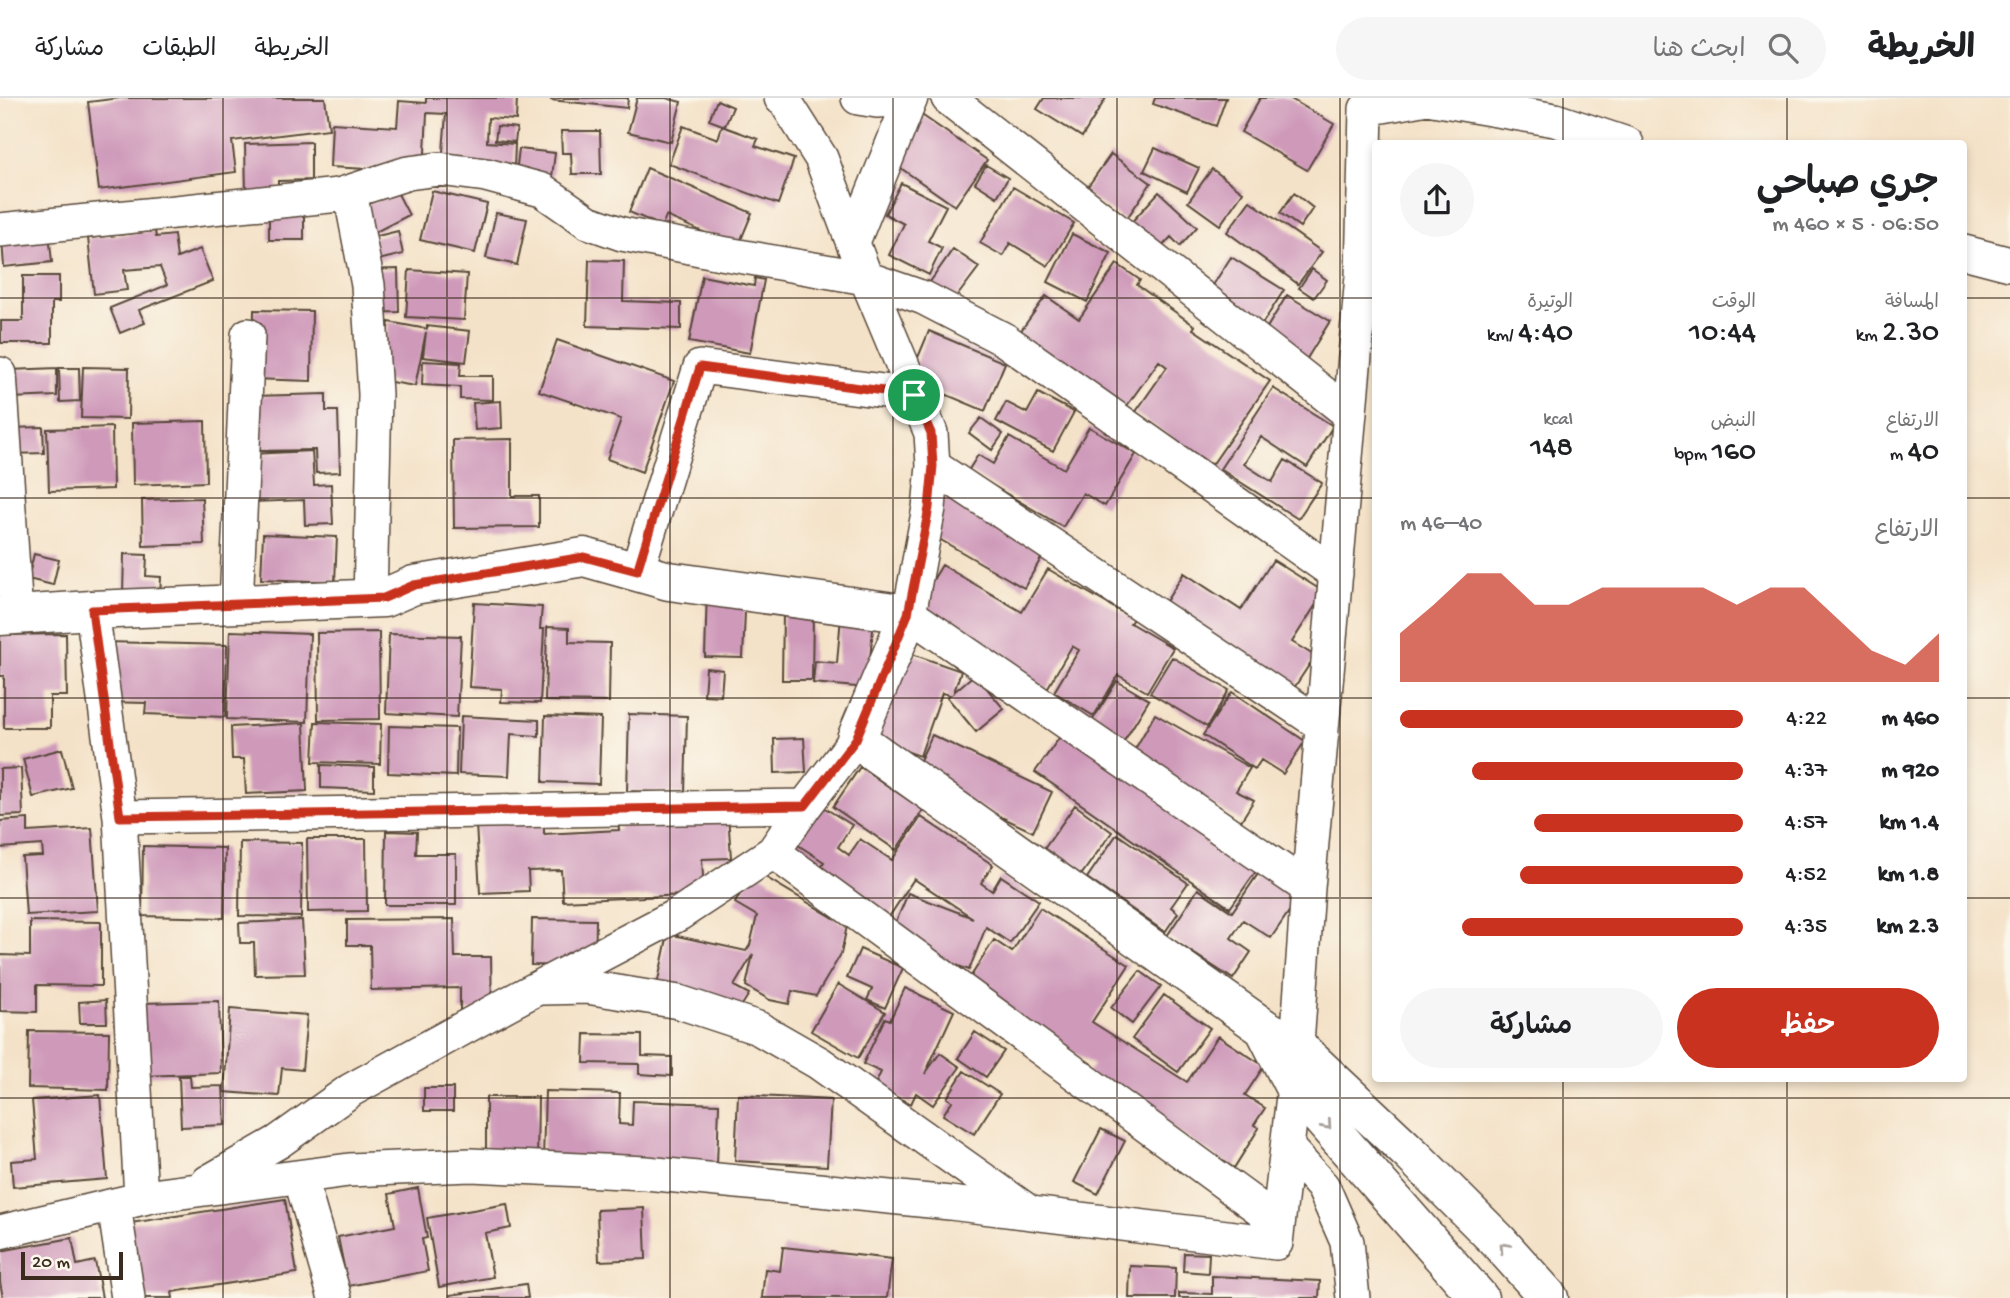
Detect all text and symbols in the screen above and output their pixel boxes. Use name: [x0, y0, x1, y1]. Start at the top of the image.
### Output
search box: [1336, 17, 1826, 80]
icon: search: [1764, 29, 1802, 67]
text: الخريطة: [1868, 32, 1975, 70]
text: مشاركة: [35, 36, 104, 65]
text: الطبقات: [142, 36, 217, 65]
text: الخريطة: [255, 36, 329, 65]
text: ابحث هنا: [1653, 36, 1746, 67]
button: share: [1400, 163, 1474, 237]
text: جري صباحي: [1756, 164, 1939, 208]
text: 06:50 · 5 × 460 m: [1772, 212, 1939, 239]
text: الوتيرة: [1527, 292, 1573, 315]
text: الوقت: [1712, 292, 1756, 315]
text: المسافة: [1885, 292, 1939, 315]
text: 4:40: [1518, 317, 1573, 352]
text: 10:44: [1689, 317, 1756, 352]
text: 2.30: [1882, 317, 1939, 352]
text: /km: [1487, 325, 1518, 348]
text: km: [1856, 325, 1882, 348]
pin: [884, 365, 944, 425]
icon: arrive: [895, 376, 933, 414]
text: kcal: [1543, 409, 1573, 432]
text: النبض: [1711, 411, 1756, 434]
text: الارتفاع: [1886, 411, 1939, 434]
text: 148: [1530, 432, 1573, 467]
text: 160: [1712, 436, 1756, 471]
text: 40: [1908, 436, 1939, 471]
text: bpm: [1674, 444, 1712, 467]
text: m: [1890, 444, 1908, 467]
text: 40–46 m: [1400, 511, 1482, 538]
text: الارتفاع: [1875, 518, 1939, 545]
text: 4:22: [1786, 706, 1827, 733]
text: 460 m: [1882, 706, 1939, 733]
text: 4:37: [1785, 758, 1827, 785]
text: 920 m: [1881, 758, 1939, 785]
text: 4:57: [1785, 810, 1827, 837]
text: 1.4 km: [1880, 810, 1939, 837]
text: 4:52: [1786, 862, 1827, 889]
text: 1.8 km: [1878, 862, 1939, 889]
text: 4:35: [1785, 914, 1827, 941]
text: 2.3 km: [1877, 914, 1939, 941]
button: مشاركة: [1400, 988, 1663, 1068]
button: حفظ: [1677, 988, 1939, 1068]
one-way arrow: [1319, 1117, 1331, 1130]
one-way arrow: [1499, 1242, 1512, 1255]
scale bar: [21, 1249, 122, 1281]
text: 20 m: [32, 1252, 70, 1275]

